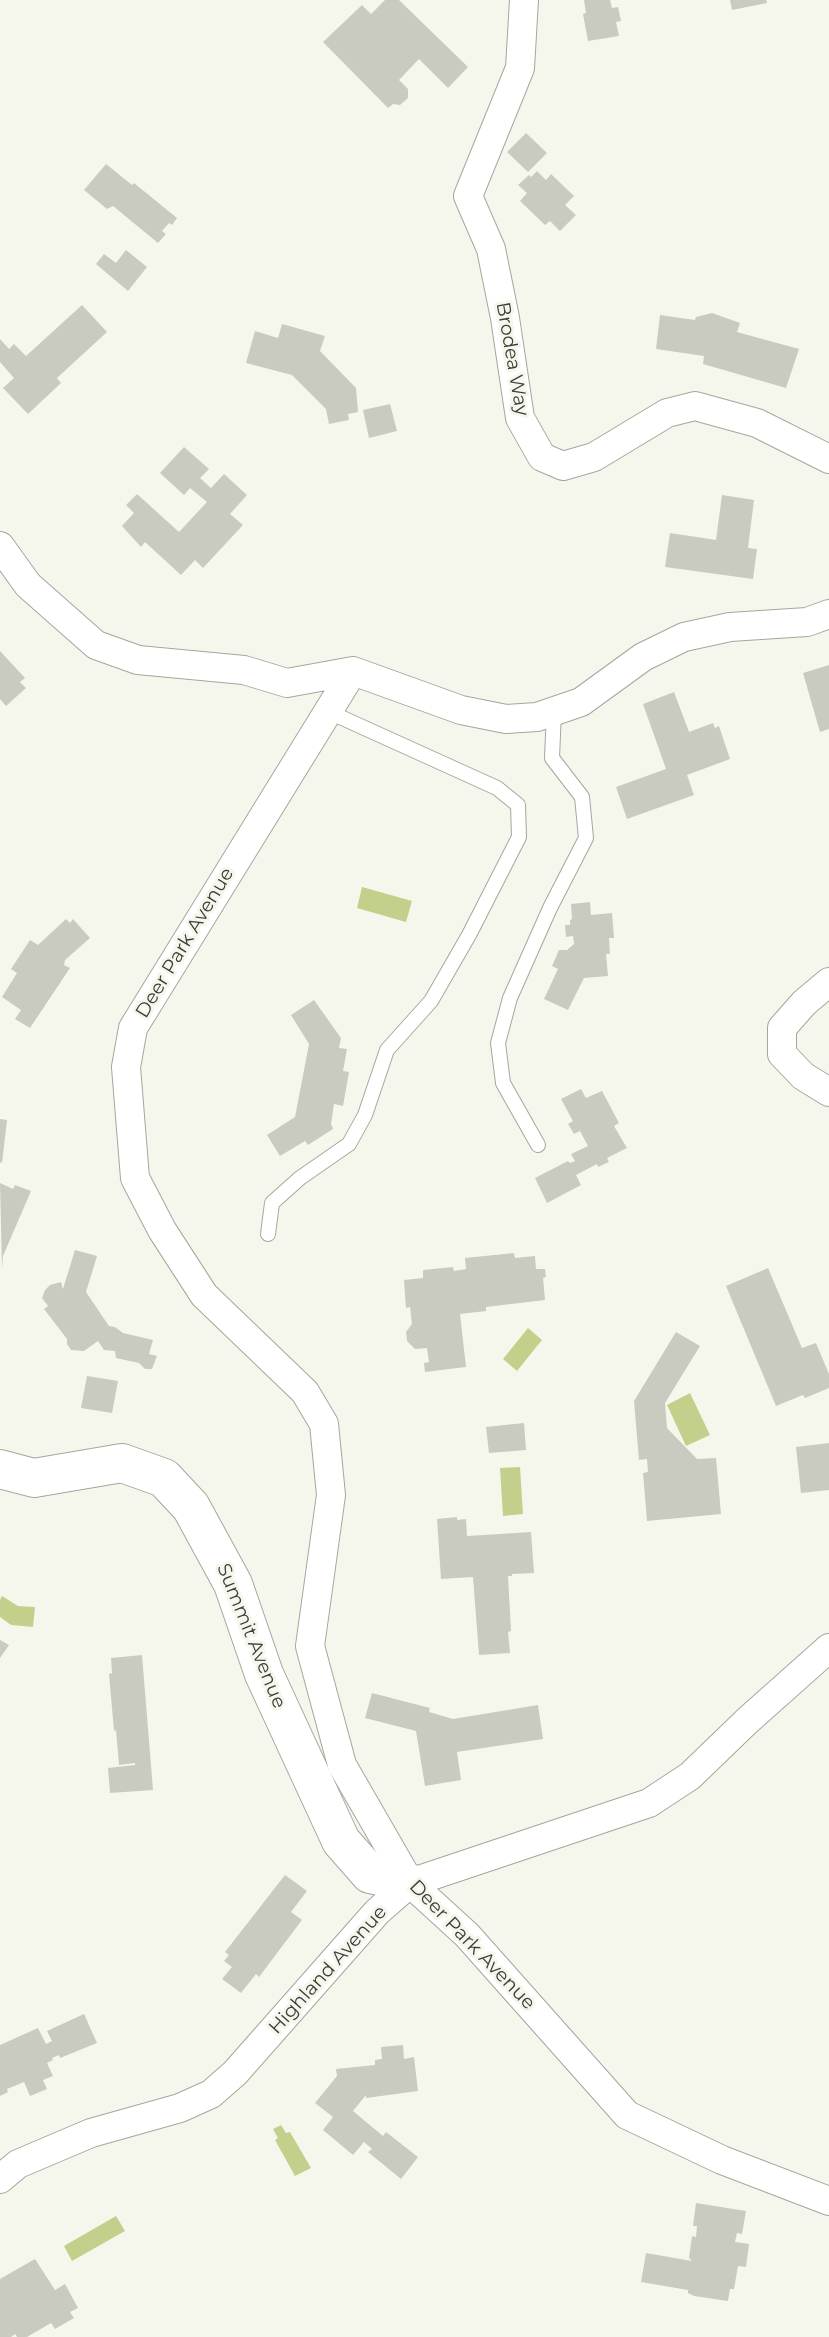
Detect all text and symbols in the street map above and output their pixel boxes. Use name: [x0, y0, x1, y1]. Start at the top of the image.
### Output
street label: Brodea Way: [491, 300, 533, 418]
street label: Deer Park Avenue: [131, 864, 239, 1022]
street label: Summit Avenue: [212, 1560, 290, 1712]
street label: Deer Park Avenue: [404, 1875, 540, 2015]
street label: Highland Avenue: [264, 1901, 392, 2039]

